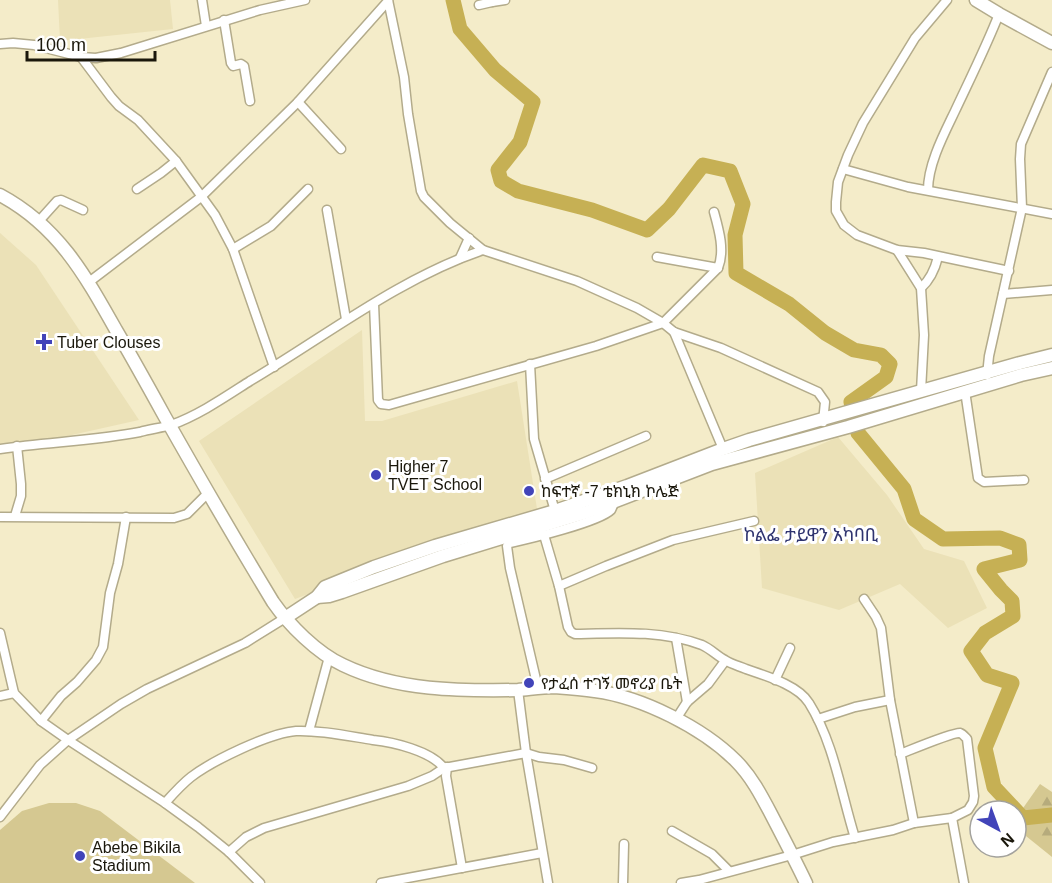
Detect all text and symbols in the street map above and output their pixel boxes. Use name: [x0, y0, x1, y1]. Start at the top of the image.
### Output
scale bar: [27, 24, 154, 62]
text: 100 m: [36, 35, 86, 55]
marker: Tuber Clouses: [35, 333, 53, 351]
place label: Tuber Clouses: [57, 334, 160, 351]
place label: Higher 7 TVET School: [388, 458, 482, 493]
marker: Higher 7 TVET School: [369, 468, 383, 482]
place label: ከፍተኛ -7 ቴክኒክ ኮሌጅ: [541, 483, 679, 500]
marker: ከፍተኛ -7 ቴክኒክ ኮሌጅ: [522, 484, 536, 498]
district label: ኮልፌ ታይዋን አካባቢ: [744, 525, 879, 545]
place label: የታፈሰ ተገኝ መኖሪያ ቤት: [541, 675, 683, 692]
marker: የታፈሰ ተገኝ መኖሪያ ቤት: [522, 676, 536, 690]
north arrow: [968, 799, 1028, 859]
text: N: [998, 830, 1017, 850]
place label: Abebe Bikila Stadium: [92, 839, 181, 874]
marker: Abebe Bikila Stadium: [73, 849, 87, 863]

